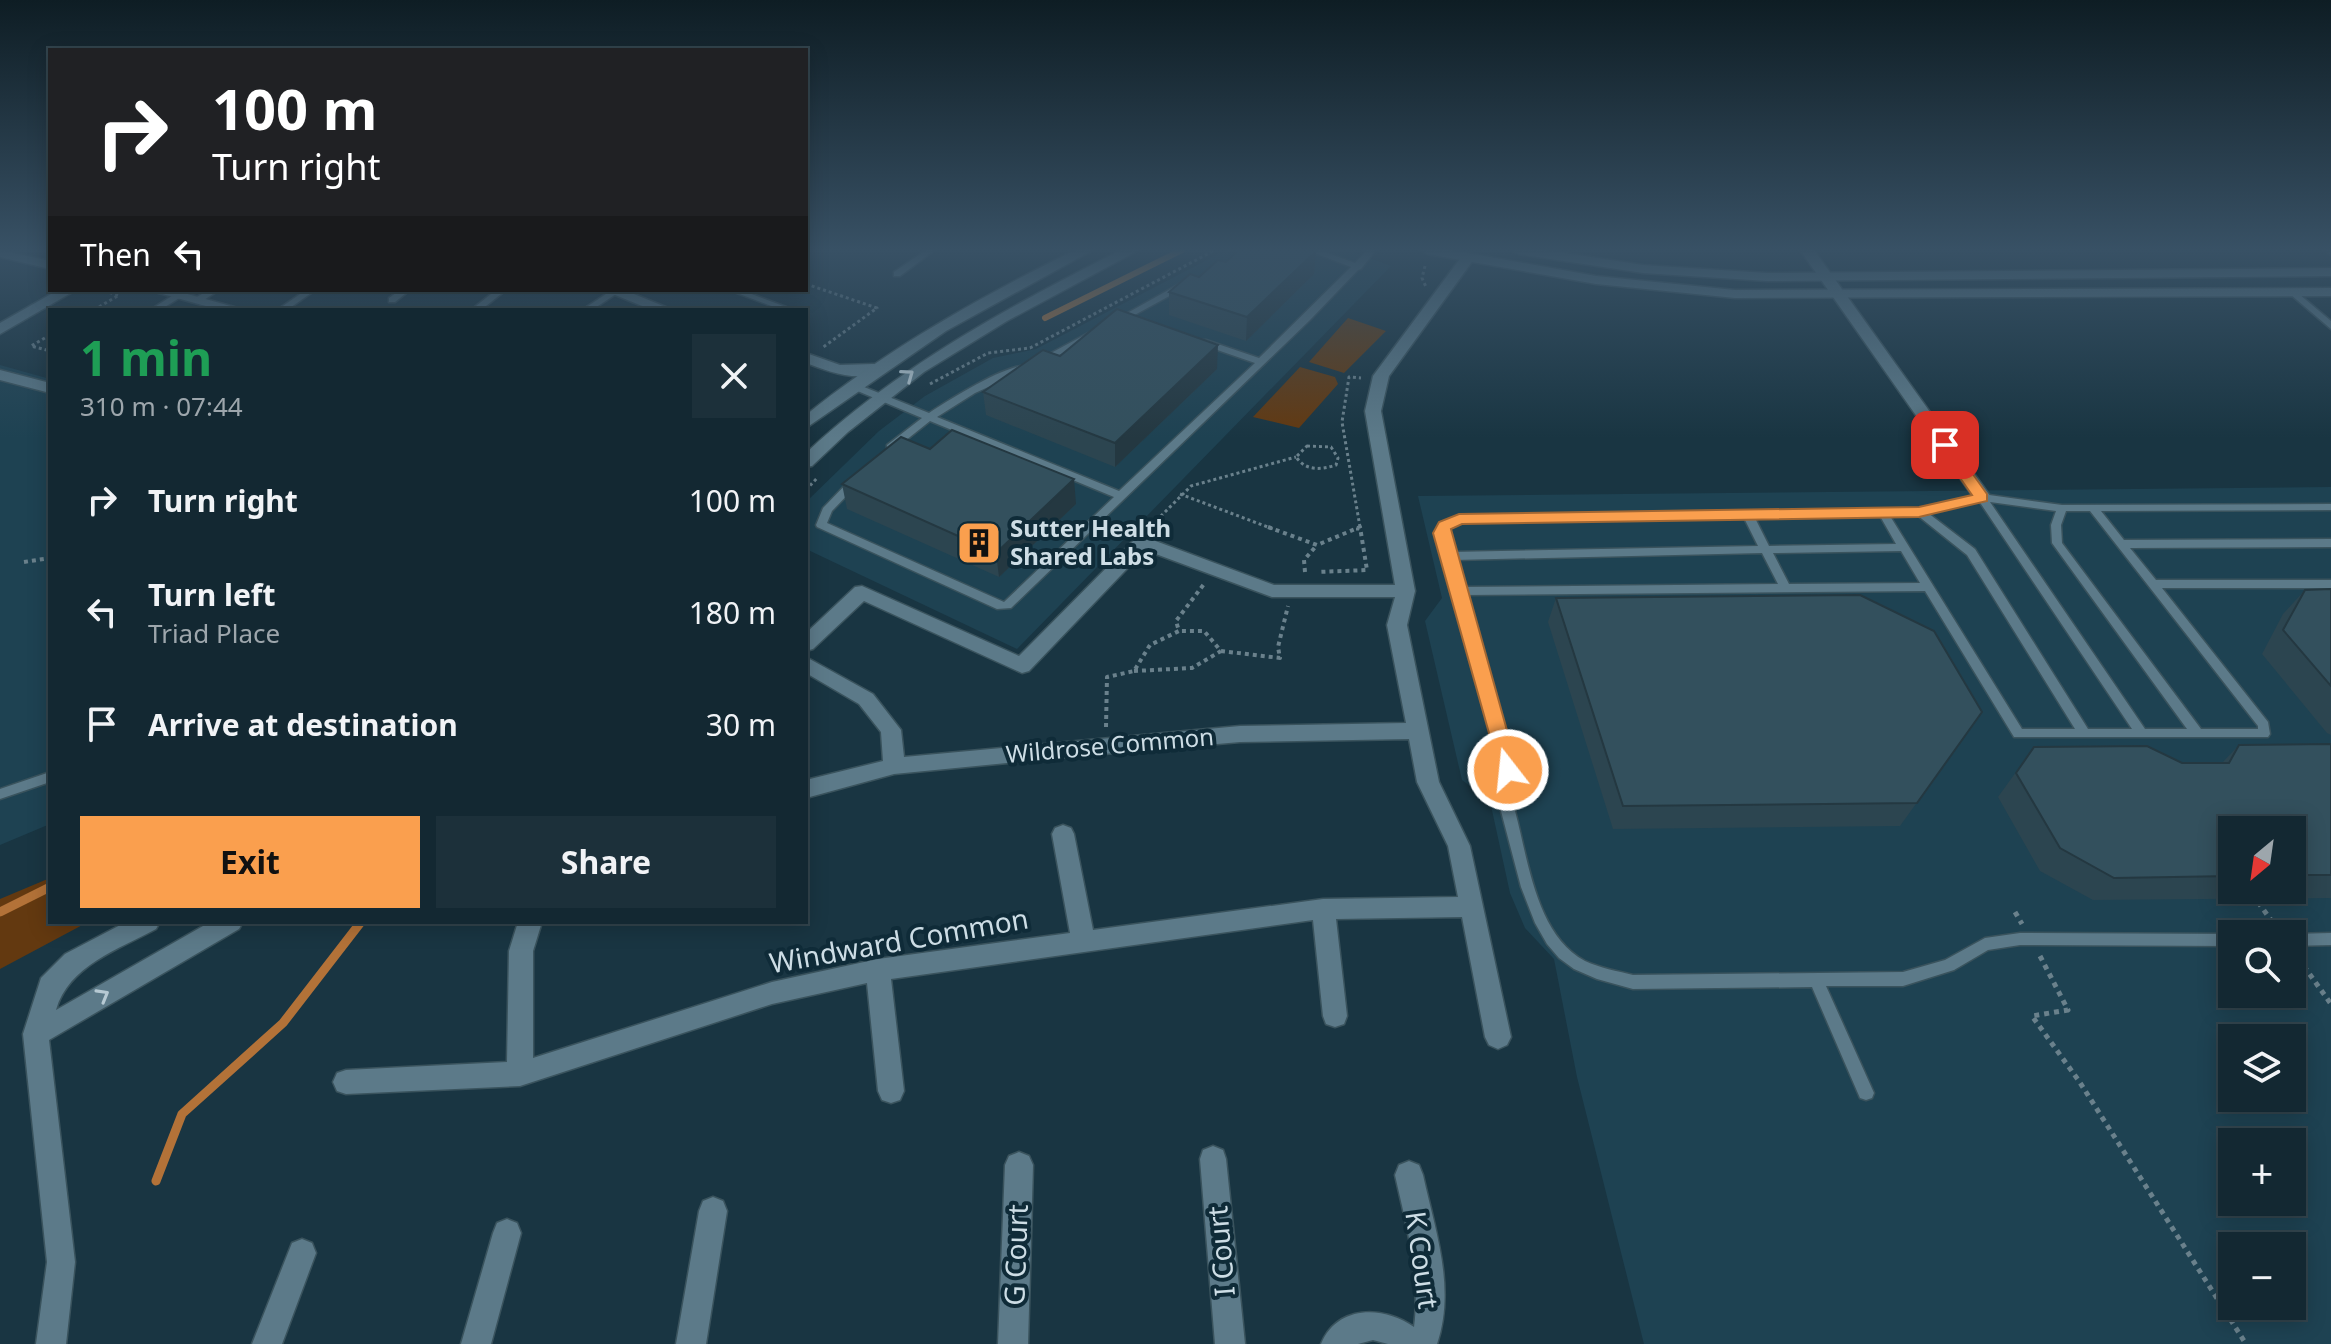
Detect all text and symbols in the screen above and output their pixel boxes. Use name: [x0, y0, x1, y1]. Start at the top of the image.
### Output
text: 100 m: [212, 70, 377, 146]
icon: right: [80, 80, 184, 184]
text: Turn right: [212, 142, 380, 191]
icon: left: [167, 232, 211, 276]
text: Then: [80, 234, 151, 275]
text: 1 min: [80, 325, 212, 390]
button: close: [692, 334, 776, 418]
one-way arrow: [899, 370, 913, 385]
text: 310 m · 07:44: [80, 388, 243, 424]
pin: [1911, 411, 1979, 479]
icon: arrive: [1923, 423, 1967, 467]
icon: right: [80, 478, 124, 522]
text: Turn right: [148, 480, 298, 521]
text: 100 m: [689, 480, 776, 521]
place label: Sutter Health Shared Labs: [1010, 511, 1171, 572]
building icon: Sutter Health Shared Labs: [955, 519, 1003, 567]
text: Turn left: [148, 574, 276, 615]
icon: left: [80, 590, 124, 634]
text: 180 m: [689, 592, 776, 633]
text: Triad Place: [148, 615, 280, 651]
icon: arrive: [80, 702, 124, 746]
text: Arrive at destination: [148, 704, 458, 745]
text: 30 m: [706, 704, 776, 745]
street label: Wildrose Common: [1005, 719, 1215, 770]
position arrow: [1466, 728, 1550, 812]
button: Exit: [80, 816, 420, 908]
button: Share: [436, 816, 776, 908]
north arrow: [2218, 816, 2306, 904]
map controls: [2218, 816, 2306, 1320]
street label: Windward Common: [766, 899, 1031, 981]
button: search: [2218, 920, 2306, 1008]
one-way arrow: [94, 989, 109, 1005]
button: layers: [2218, 1024, 2306, 1112]
button: +: [2218, 1128, 2306, 1216]
street label: G Court: [994, 1204, 1036, 1306]
street label: I Court: [1197, 1204, 1243, 1298]
street label: K Court: [1397, 1209, 1449, 1311]
button: −: [2218, 1232, 2306, 1320]

